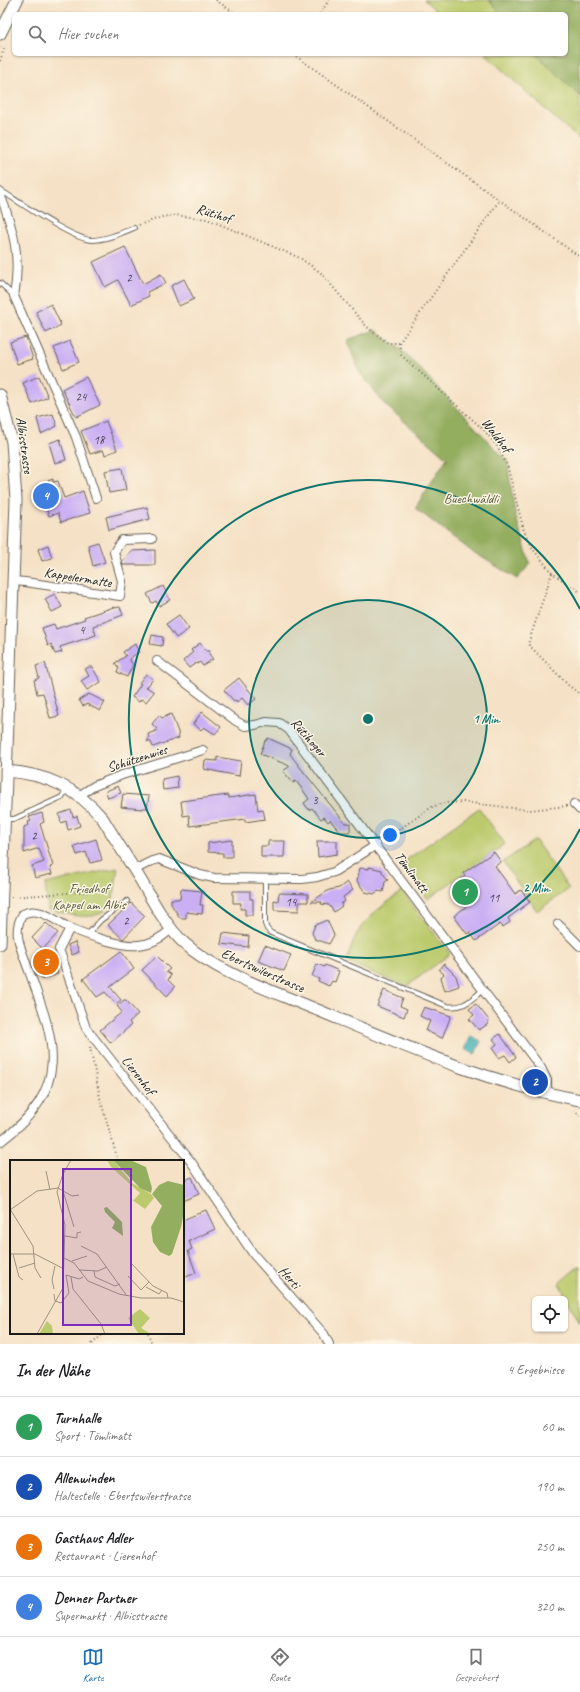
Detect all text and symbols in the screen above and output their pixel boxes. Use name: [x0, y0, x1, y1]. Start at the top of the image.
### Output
search box: [12, 12, 568, 56]
icon: search: [26, 23, 48, 45]
text: Hier suchen: [58, 25, 118, 44]
street label: Rütihof: [194, 200, 237, 228]
house number: 2: [126, 270, 133, 286]
house number: 24: [76, 389, 88, 405]
street label: Waldhof: [478, 415, 517, 458]
street label: Albisstrasse: [12, 416, 37, 476]
house number: 18: [94, 432, 106, 448]
pin: 4: [33, 481, 59, 511]
park label: Buechwäldli: [444, 490, 501, 507]
street label: Kappelermatte: [43, 564, 114, 591]
house number: 4: [79, 622, 86, 638]
text: 1 Min.: [473, 711, 501, 727]
centre of rings: [361, 712, 375, 726]
street label: Rütihoger: [287, 714, 331, 762]
street label: Schützenwies: [105, 740, 170, 776]
house number: 3: [312, 792, 319, 808]
your location: [380, 825, 400, 845]
house number: 2: [31, 828, 38, 844]
street label: Tömlimatt: [391, 848, 433, 897]
pin: 1: [452, 877, 478, 907]
park label: Friedhof Kappel am Albis: [52, 880, 127, 913]
text: 2 Min.: [523, 880, 551, 896]
house number: 11: [489, 890, 500, 906]
house number: 14: [286, 894, 298, 910]
house number: 2: [123, 913, 130, 929]
street label: Ebertswilerstrasse: [219, 945, 308, 997]
pin: 3: [33, 947, 59, 977]
street label: Lierenhof: [118, 1053, 161, 1100]
pin: 2: [522, 1067, 548, 1097]
inset map: [10, 1160, 184, 1334]
street label: Herti: [275, 1262, 306, 1294]
map controls: [532, 1296, 568, 1332]
button: locate: [532, 1296, 568, 1332]
text: In der Nähe: [16, 1360, 89, 1381]
text: 4 Ergebnisse: [508, 1362, 564, 1378]
text: Turnhalle: [54, 1409, 101, 1428]
text: 1: [26, 1419, 32, 1435]
text: 60 m: [542, 1419, 564, 1435]
text: Sport · Tömlimatt: [54, 1428, 131, 1444]
text: Allenwinden: [54, 1469, 114, 1488]
text: 2: [26, 1479, 32, 1495]
text: 190 m: [536, 1479, 564, 1495]
text: Haltestelle · Ebertswilerstrasse: [54, 1488, 191, 1504]
text: Gasthaus Adler: [54, 1529, 133, 1548]
text: 3: [26, 1539, 32, 1555]
text: 250 m: [536, 1539, 564, 1555]
text: Restaurant · Lierenhof: [54, 1548, 154, 1564]
text: Denner Partner: [54, 1589, 136, 1608]
text: 4: [26, 1599, 32, 1615]
text: 320 m: [536, 1599, 564, 1615]
text: Supermarkt · Albisstrasse: [54, 1608, 167, 1624]
tab: Karte: [82, 1646, 104, 1684]
tab: Route: [269, 1646, 291, 1684]
tab: Gespeichert: [455, 1646, 498, 1684]

